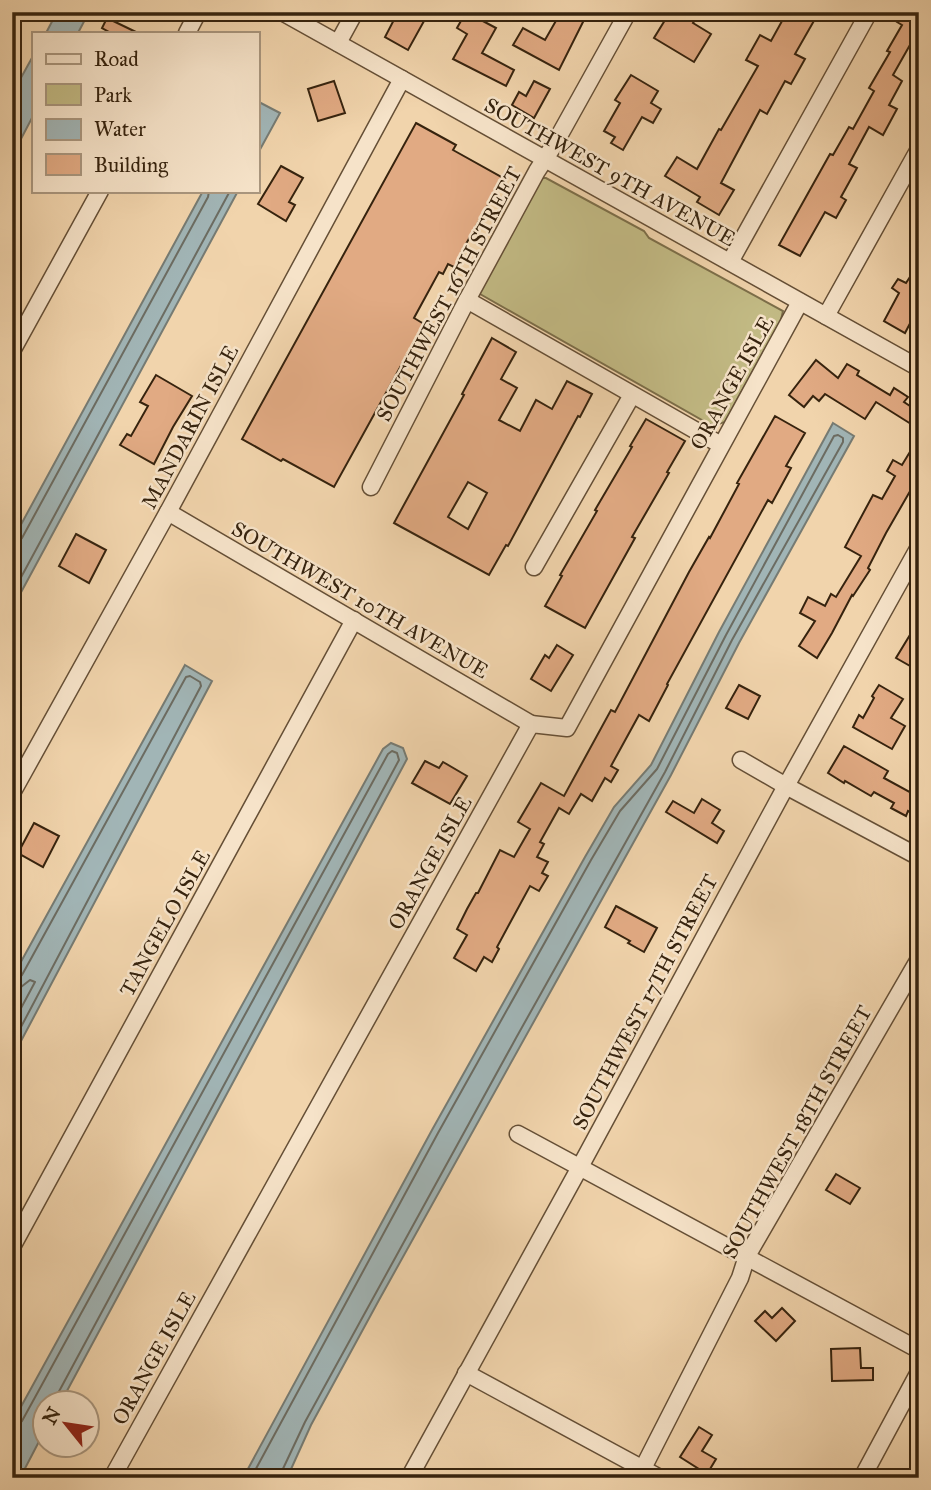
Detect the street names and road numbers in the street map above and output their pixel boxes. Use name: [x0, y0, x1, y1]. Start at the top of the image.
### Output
street label: SOUTHWEST 9TH AVENUE: [480, 92, 740, 252]
street label: SOUTHWEST 16TH STREET: [371, 162, 527, 426]
street label: ORANGE ISLE: [685, 312, 779, 454]
street label: MANDARIN ISLE: [136, 341, 244, 513]
street label: SOUTHWEST 10TH AVENUE: [227, 516, 493, 684]
street label: ORANGE ISLE: [383, 792, 477, 934]
street label: TANGELO ISLE: [114, 845, 216, 1001]
street label: SOUTHWEST 17TH STREET: [567, 870, 723, 1134]
street label: SOUTHWEST 18TH STREET: [716, 1001, 878, 1263]
street label: ORANGE ISLE: [107, 1287, 201, 1429]

